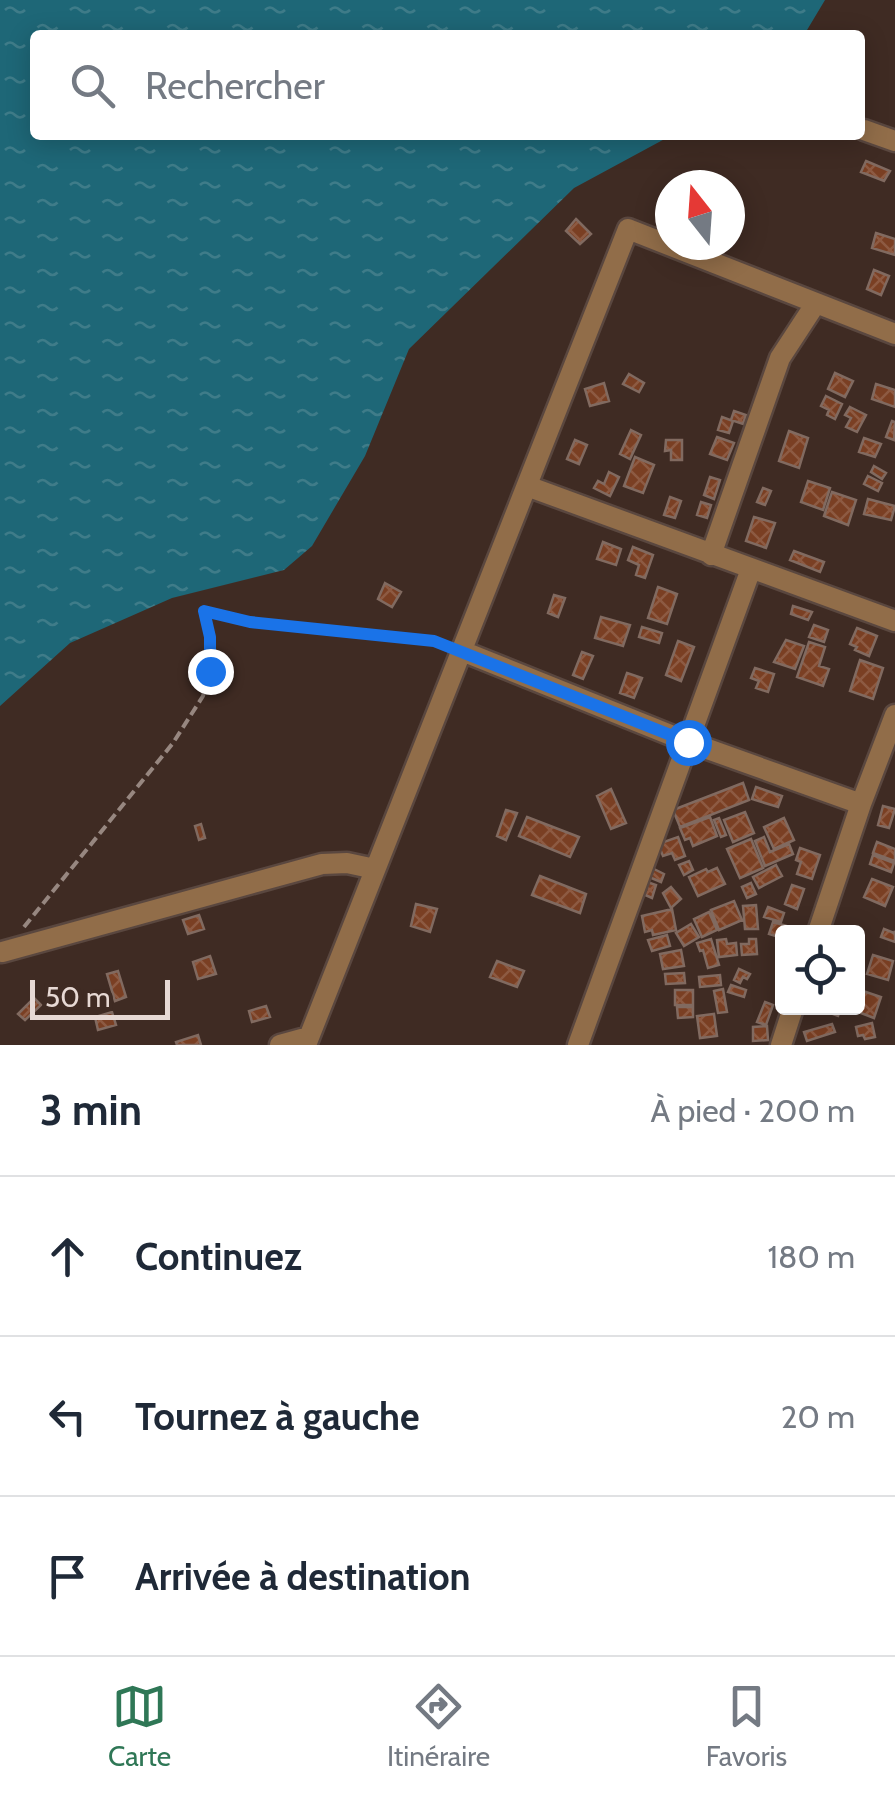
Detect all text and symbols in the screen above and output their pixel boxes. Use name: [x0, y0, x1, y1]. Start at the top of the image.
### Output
search box: [30, 30, 865, 140]
icon: search: [65, 58, 120, 113]
text: Rechercher: [145, 62, 325, 109]
north arrow: [655, 170, 745, 260]
route end: [188, 649, 234, 695]
route start: [666, 720, 712, 766]
map controls: [775, 925, 865, 1015]
button: locate: [775, 925, 865, 1015]
scale bar: [30, 975, 170, 1020]
text: 50 m: [45, 980, 111, 1014]
text: 3 min: [40, 1084, 142, 1136]
text: À pied · 200 m: [651, 1091, 855, 1130]
icon: ahead: [40, 1229, 95, 1284]
text: Continuez: [135, 1233, 302, 1280]
text: 180 m: [768, 1237, 855, 1276]
icon: left: [40, 1389, 95, 1444]
text: Tournez à gauche: [135, 1393, 420, 1440]
text: 20 m: [781, 1397, 855, 1436]
icon: arrive: [40, 1549, 95, 1604]
text: Arrivée à destination: [135, 1553, 471, 1600]
tab: Carte: [108, 1679, 171, 1773]
tab: Itinéraire: [387, 1679, 490, 1773]
tab: Favoris: [706, 1679, 787, 1773]

